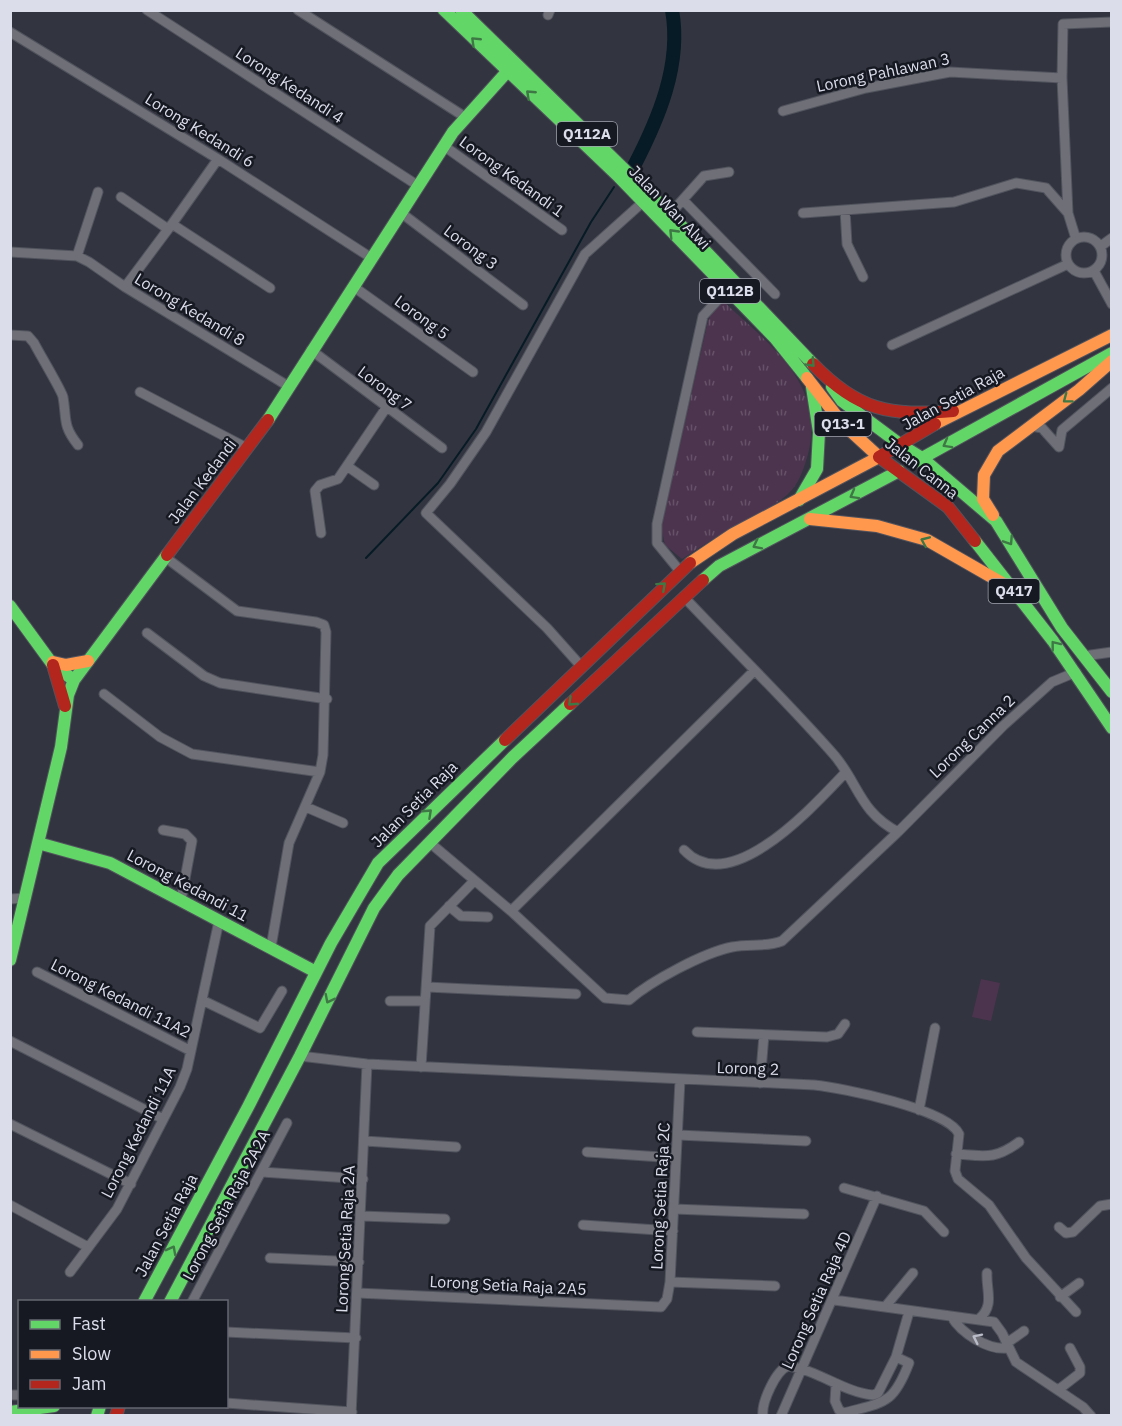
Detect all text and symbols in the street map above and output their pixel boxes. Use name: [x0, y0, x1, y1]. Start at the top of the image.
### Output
one-way arrow: [472, 37, 482, 48]
street label: Lorong Kedandi 4: [232, 43, 348, 127]
street label: Lorong Pahlawan 3: [814, 48, 952, 96]
street label: Lorong Kedandi 6: [142, 88, 258, 172]
one-way arrow: [526, 90, 537, 101]
road number: Q112A: [557, 122, 617, 146]
street label: Lorong Kedandi 1: [456, 131, 568, 221]
street label: Jalan Wan Alwi: [625, 161, 715, 253]
street label: Lorong 3: [440, 220, 502, 274]
one-way arrow: [669, 230, 680, 240]
street label: Lorong Kedandi 8: [131, 268, 249, 350]
road number: Q112B: [700, 279, 760, 303]
street label: Lorong 5: [391, 291, 453, 343]
one-way arrow: [804, 357, 815, 367]
street label: Lorong 7: [354, 361, 416, 415]
street label: Jalan Setia Raja: [898, 361, 1008, 434]
one-way arrow: [1063, 392, 1074, 403]
road number: Q13-1: [814, 412, 872, 436]
street label: Jalan Canna: [881, 433, 963, 503]
street label: Jalan Kedandi: [164, 435, 240, 527]
one-way arrow: [943, 437, 953, 448]
one-way arrow: [850, 488, 861, 499]
one-way arrow: [1002, 535, 1014, 545]
one-way arrow: [921, 536, 932, 548]
one-way arrow: [752, 537, 763, 549]
road number: Q417: [988, 579, 1040, 603]
one-way arrow: [655, 582, 666, 593]
one-way arrow: [1052, 640, 1063, 651]
street label: Lorong Canna 2: [925, 690, 1019, 782]
one-way arrow: [569, 695, 579, 706]
street label: Jalan Setia Raja: [367, 756, 462, 851]
one-way arrow: [421, 809, 432, 820]
street label: Lorong Kedandi 11: [124, 845, 252, 925]
street label: Lorong Kedandi 11A2: [48, 954, 194, 1042]
one-way arrow: [325, 992, 336, 1003]
street label: Lorong 2: [716, 1057, 780, 1079]
street label: Lorong Kedandi 11A: [96, 1063, 180, 1201]
street label: Lorong Setia Raja 2C: [646, 1122, 674, 1270]
street label: Lorong Setia Raja 2A2A: [178, 1126, 274, 1284]
street label: Lorong Setia Raja 2A: [331, 1165, 359, 1313]
street label: Jalan Setia Raja: [130, 1170, 202, 1280]
street label: Lorong Setia Raja 4D: [777, 1228, 855, 1372]
one-way arrow: [165, 1246, 176, 1256]
street label: Lorong Setia Raja 2A5: [429, 1271, 587, 1299]
legend: [18, 1300, 228, 1408]
text: Fast: [72, 1312, 106, 1335]
one-way arrow: [972, 1334, 983, 1346]
text: Slow: [72, 1342, 111, 1365]
text: Jam: [72, 1372, 107, 1395]

